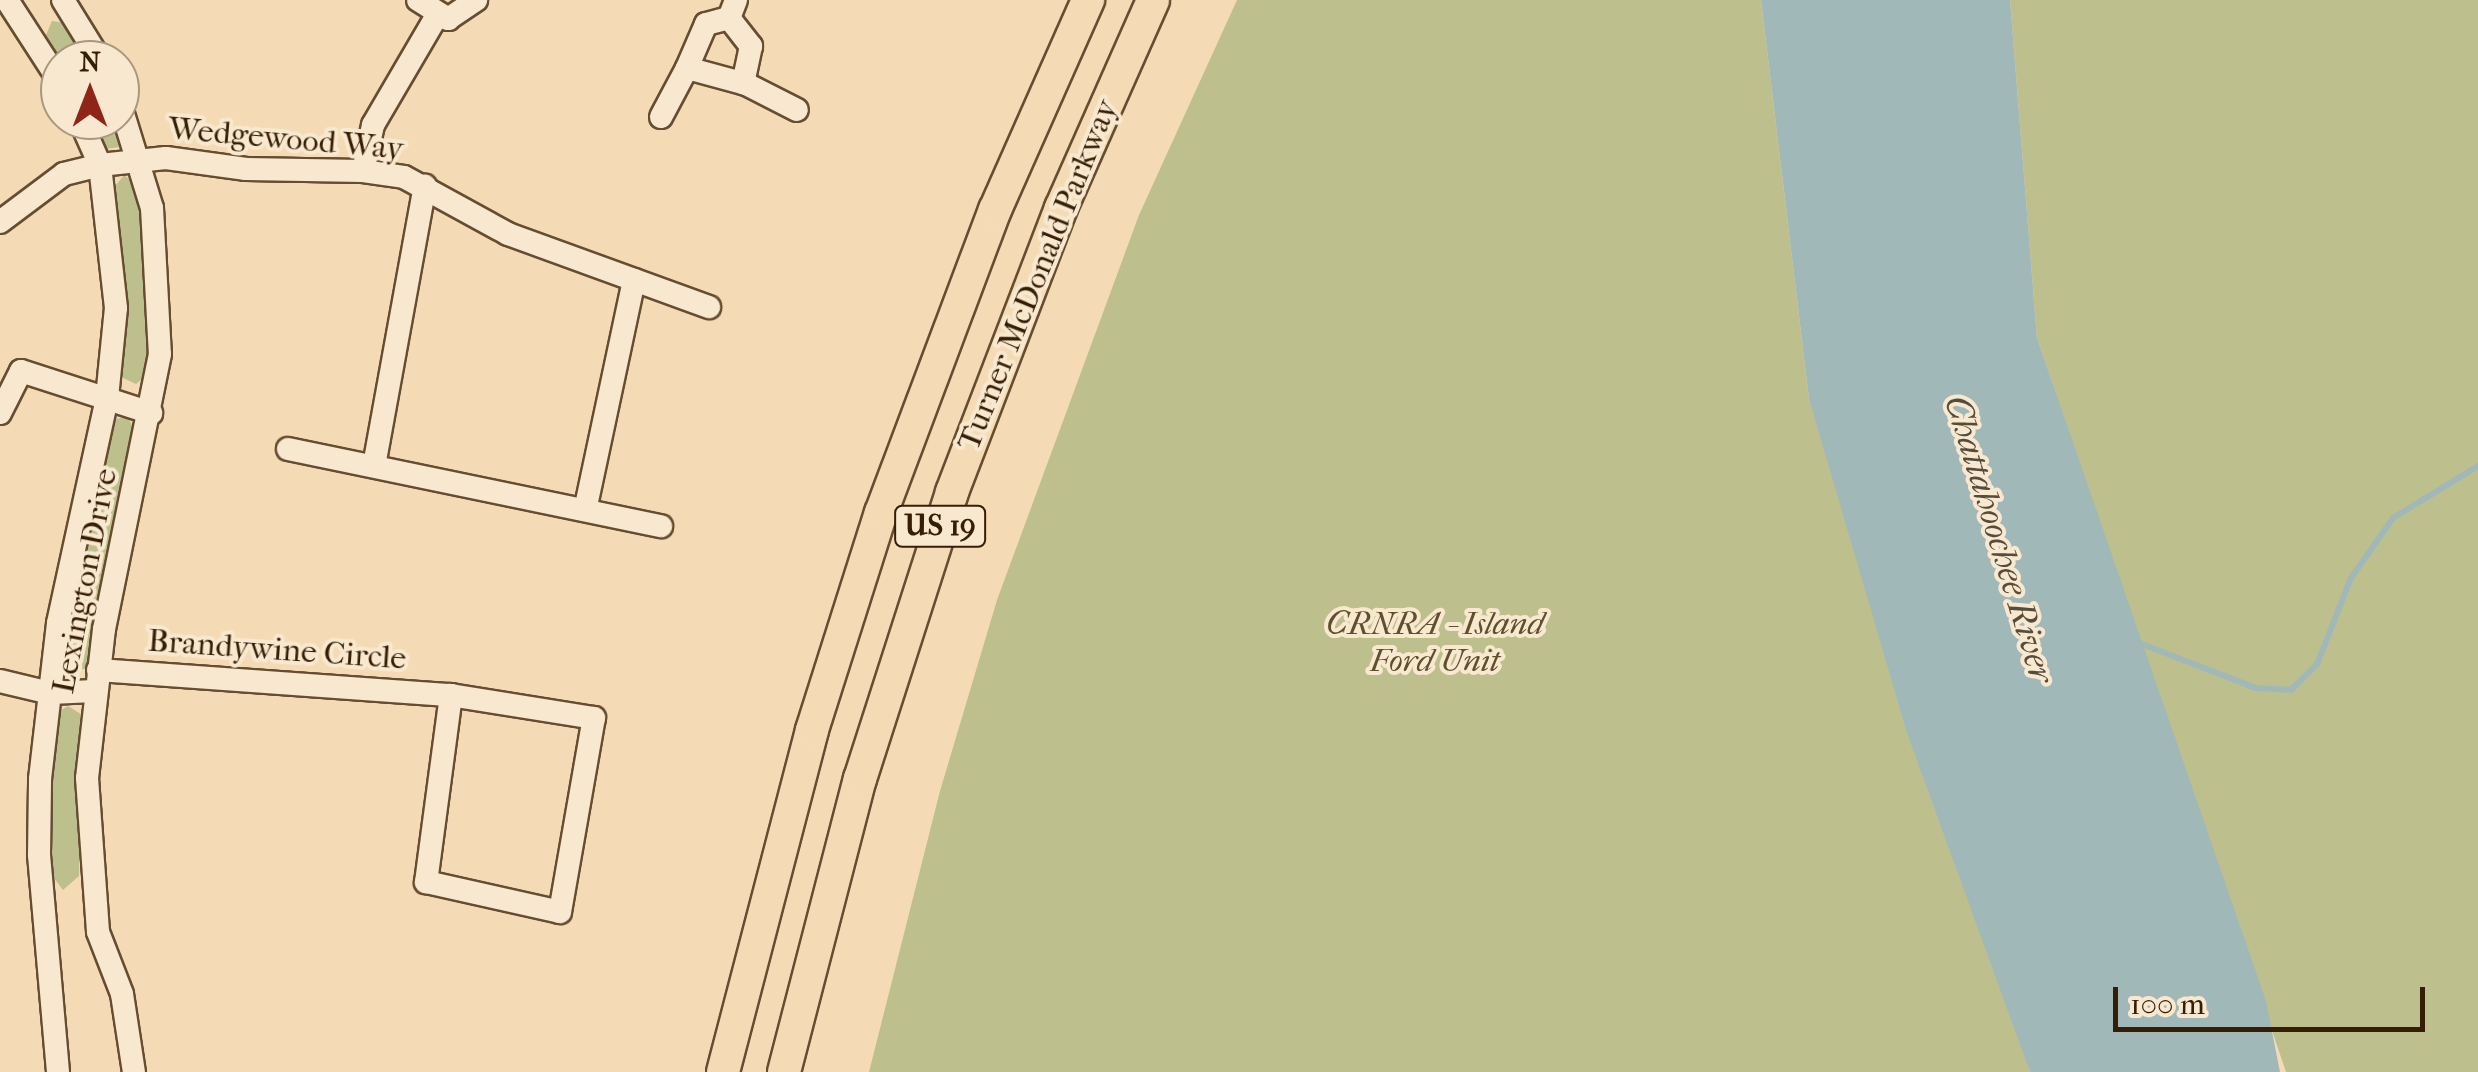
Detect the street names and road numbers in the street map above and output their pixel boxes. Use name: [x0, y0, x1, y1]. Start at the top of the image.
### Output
street label: Turner McDonald Parkway: [950, 94, 1126, 456]
street label: Wedgewood Way: [167, 110, 405, 168]
street label: Lexington Drive: [44, 465, 126, 697]
road number: US 19: [892, 501, 988, 551]
street label: Brandywine Circle: [147, 622, 407, 678]

